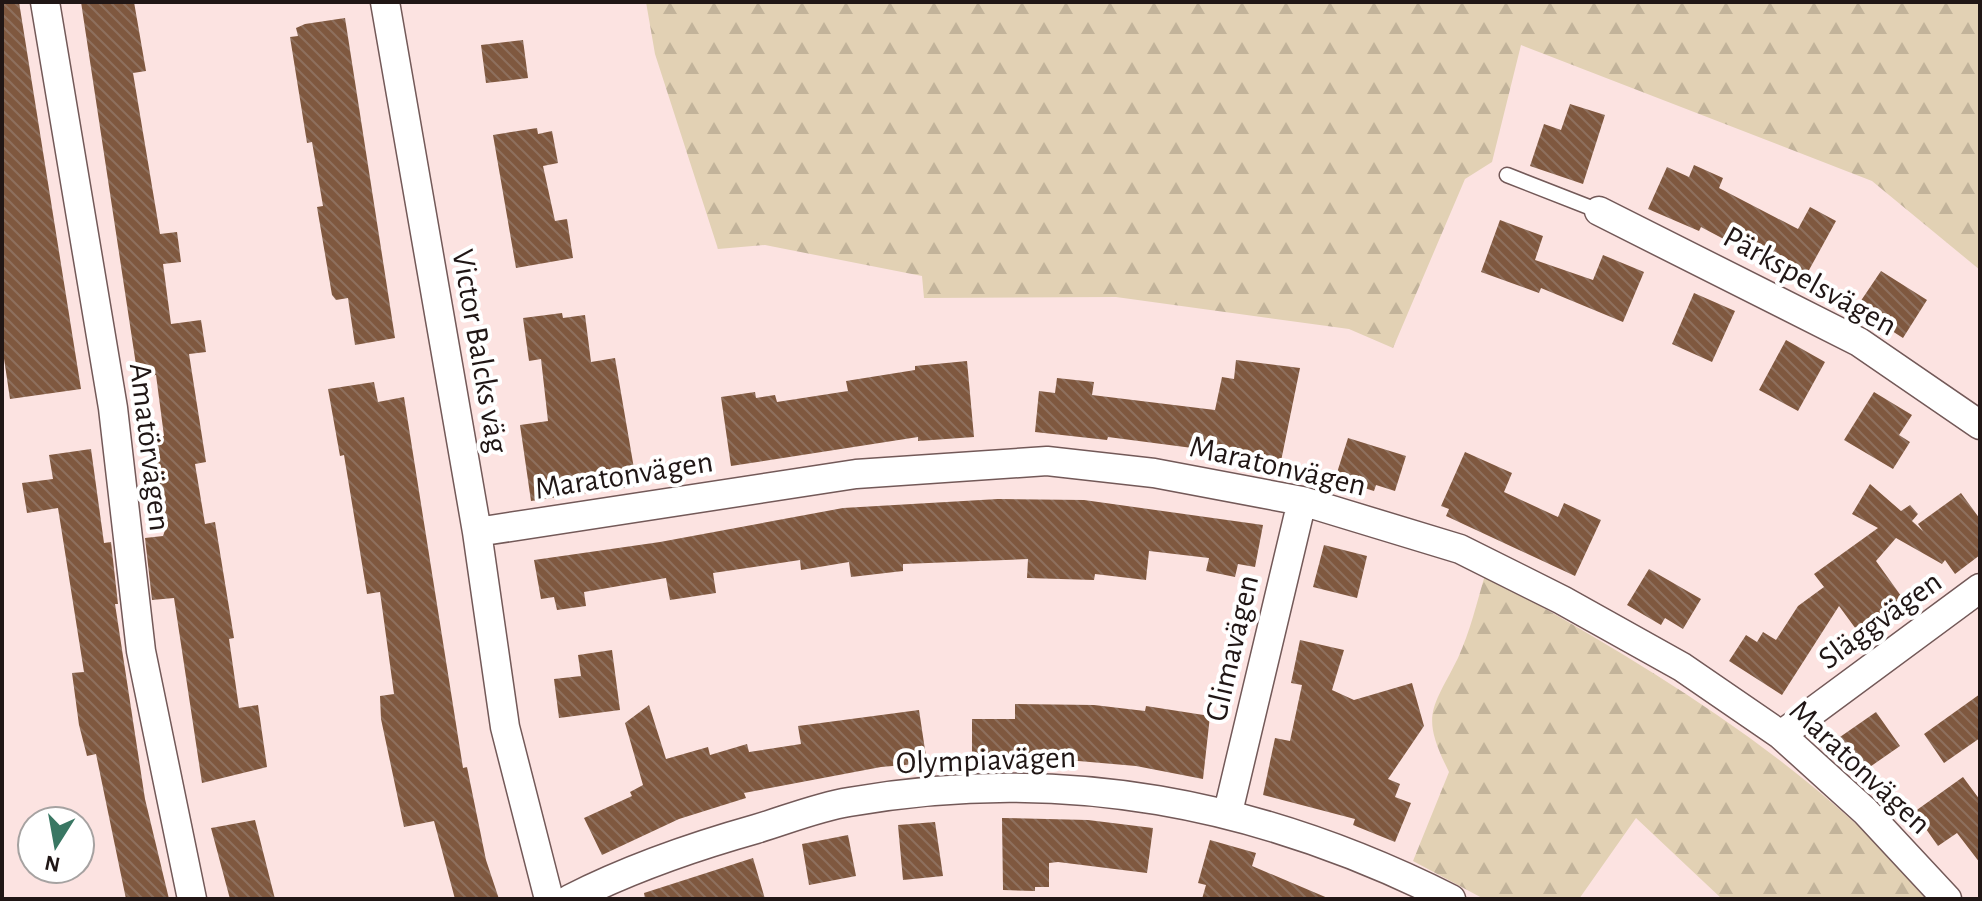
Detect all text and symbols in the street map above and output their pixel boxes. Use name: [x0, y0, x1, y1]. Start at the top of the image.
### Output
street label: Pärkspelsvägen: [1718, 220, 1902, 342]
street label: Victor Balcks väg: [446, 247, 514, 456]
street label: Amatörvägen: [124, 361, 176, 533]
street label: Maratonvägen: [1187, 430, 1369, 502]
street label: Maratonvägen: [533, 445, 715, 505]
street label: Släggvägen: [1813, 565, 1947, 675]
street label: Glimavägen: [1200, 572, 1264, 724]
street label: Maratonvägen: [1783, 694, 1937, 840]
street label: Olympiavägen: [895, 741, 1077, 779]
north arrow: [16, 805, 96, 885]
text: N: [43, 851, 62, 876]

